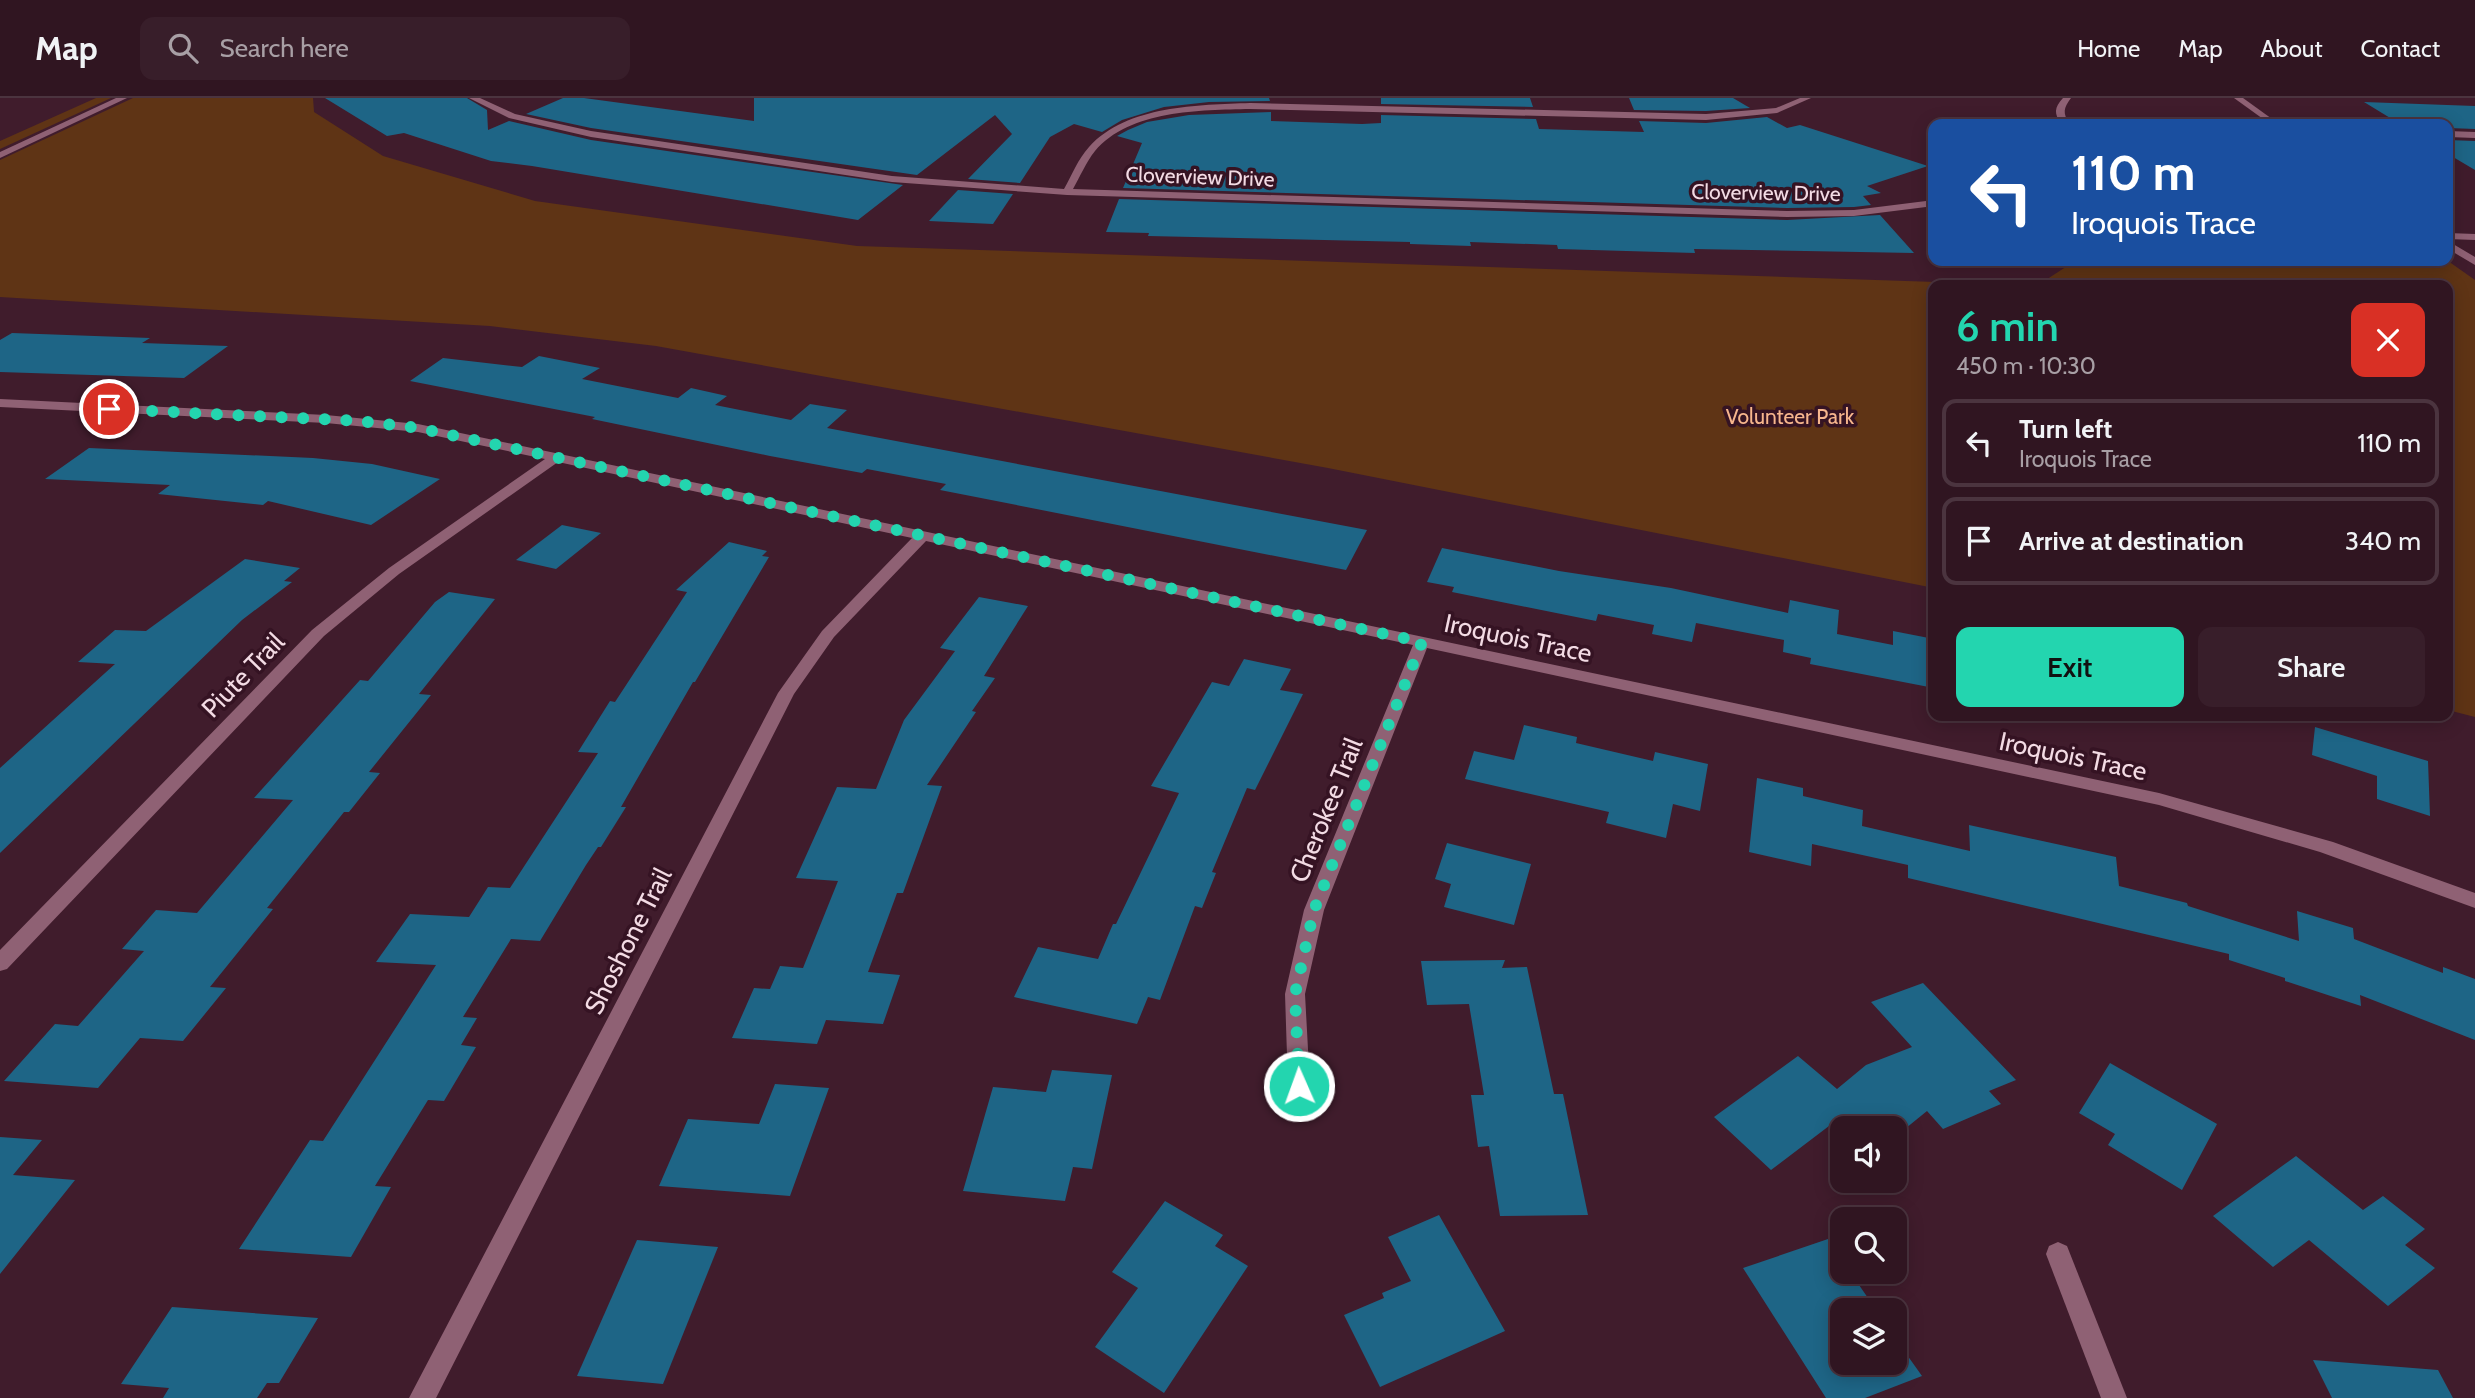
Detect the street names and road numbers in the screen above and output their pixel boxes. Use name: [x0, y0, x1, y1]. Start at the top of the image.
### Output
street label: Cloverview Drive: [1125, 161, 1275, 192]
street label: Cloverview Drive: [1691, 179, 1841, 206]
street label: Iroquois Trace: [1441, 607, 1595, 669]
street label: Piute Trail: [195, 626, 291, 724]
street label: Iroquois Trace: [1996, 725, 2150, 787]
street label: Cherokee Trail: [1283, 733, 1369, 887]
street label: Shoshone Trail: [577, 862, 679, 1020]

